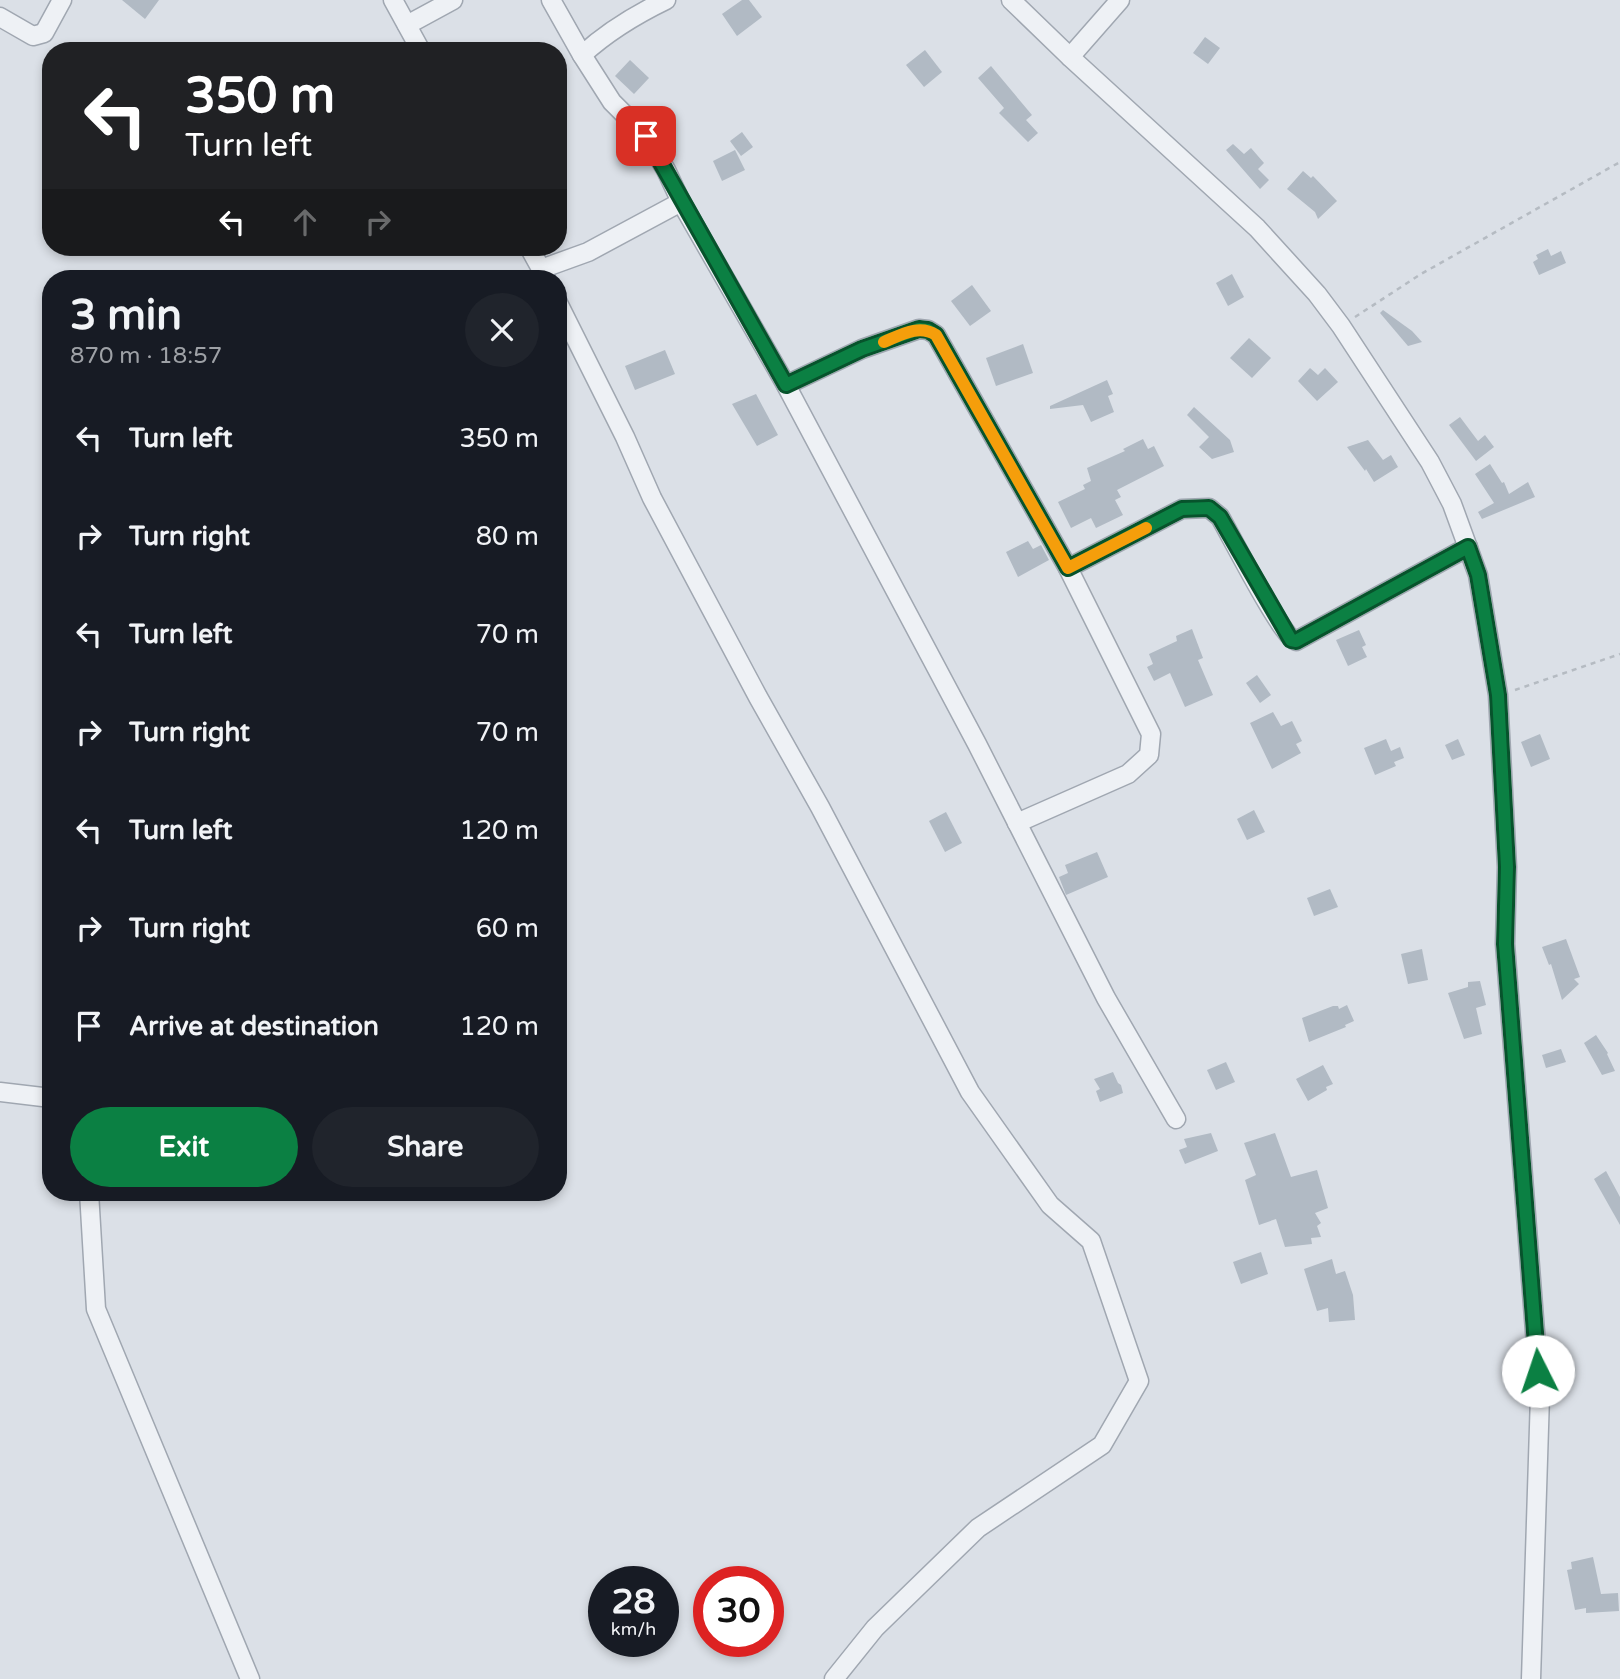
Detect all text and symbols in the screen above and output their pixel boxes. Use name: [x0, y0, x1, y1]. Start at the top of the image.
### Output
text: 350 m: [185, 67, 335, 126]
icon: left: [70, 70, 161, 161]
pin: [616, 106, 676, 166]
icon: arrive: [627, 117, 665, 155]
text: Turn left: [185, 127, 312, 165]
icon: left: [213, 203, 251, 241]
icon: ahead: [286, 203, 324, 241]
icon: right: [359, 203, 397, 241]
text: 3 min: [70, 290, 182, 341]
button: close: [465, 293, 539, 367]
text: 870 m · 18:57: [70, 342, 222, 370]
icon: left: [70, 419, 108, 457]
text: Turn left: [129, 423, 232, 454]
text: 350 m: [459, 423, 539, 454]
icon: right: [70, 517, 108, 555]
text: Turn right: [129, 521, 250, 552]
text: 80 m: [476, 521, 539, 552]
icon: left: [70, 615, 108, 653]
text: Turn left: [129, 619, 232, 650]
text: 70 m: [476, 619, 539, 650]
icon: right: [70, 713, 108, 751]
text: Turn right: [129, 717, 250, 748]
text: 70 m: [476, 717, 539, 748]
icon: left: [70, 811, 108, 849]
text: Turn left: [129, 815, 232, 846]
text: 120 m: [459, 815, 539, 846]
icon: right: [70, 909, 108, 947]
text: Turn right: [129, 913, 250, 944]
text: 60 m: [476, 913, 539, 944]
icon: arrive: [70, 1007, 108, 1045]
text: Arrive at destination: [129, 1011, 379, 1042]
text: 120 m: [459, 1011, 539, 1042]
button: Exit: [70, 1107, 298, 1187]
button: Share: [312, 1107, 539, 1187]
position arrow: [1501, 1334, 1575, 1408]
speed limit sign: 30: [693, 1566, 784, 1657]
text: 28: [612, 1581, 655, 1623]
text: km/h: [611, 1618, 656, 1640]

